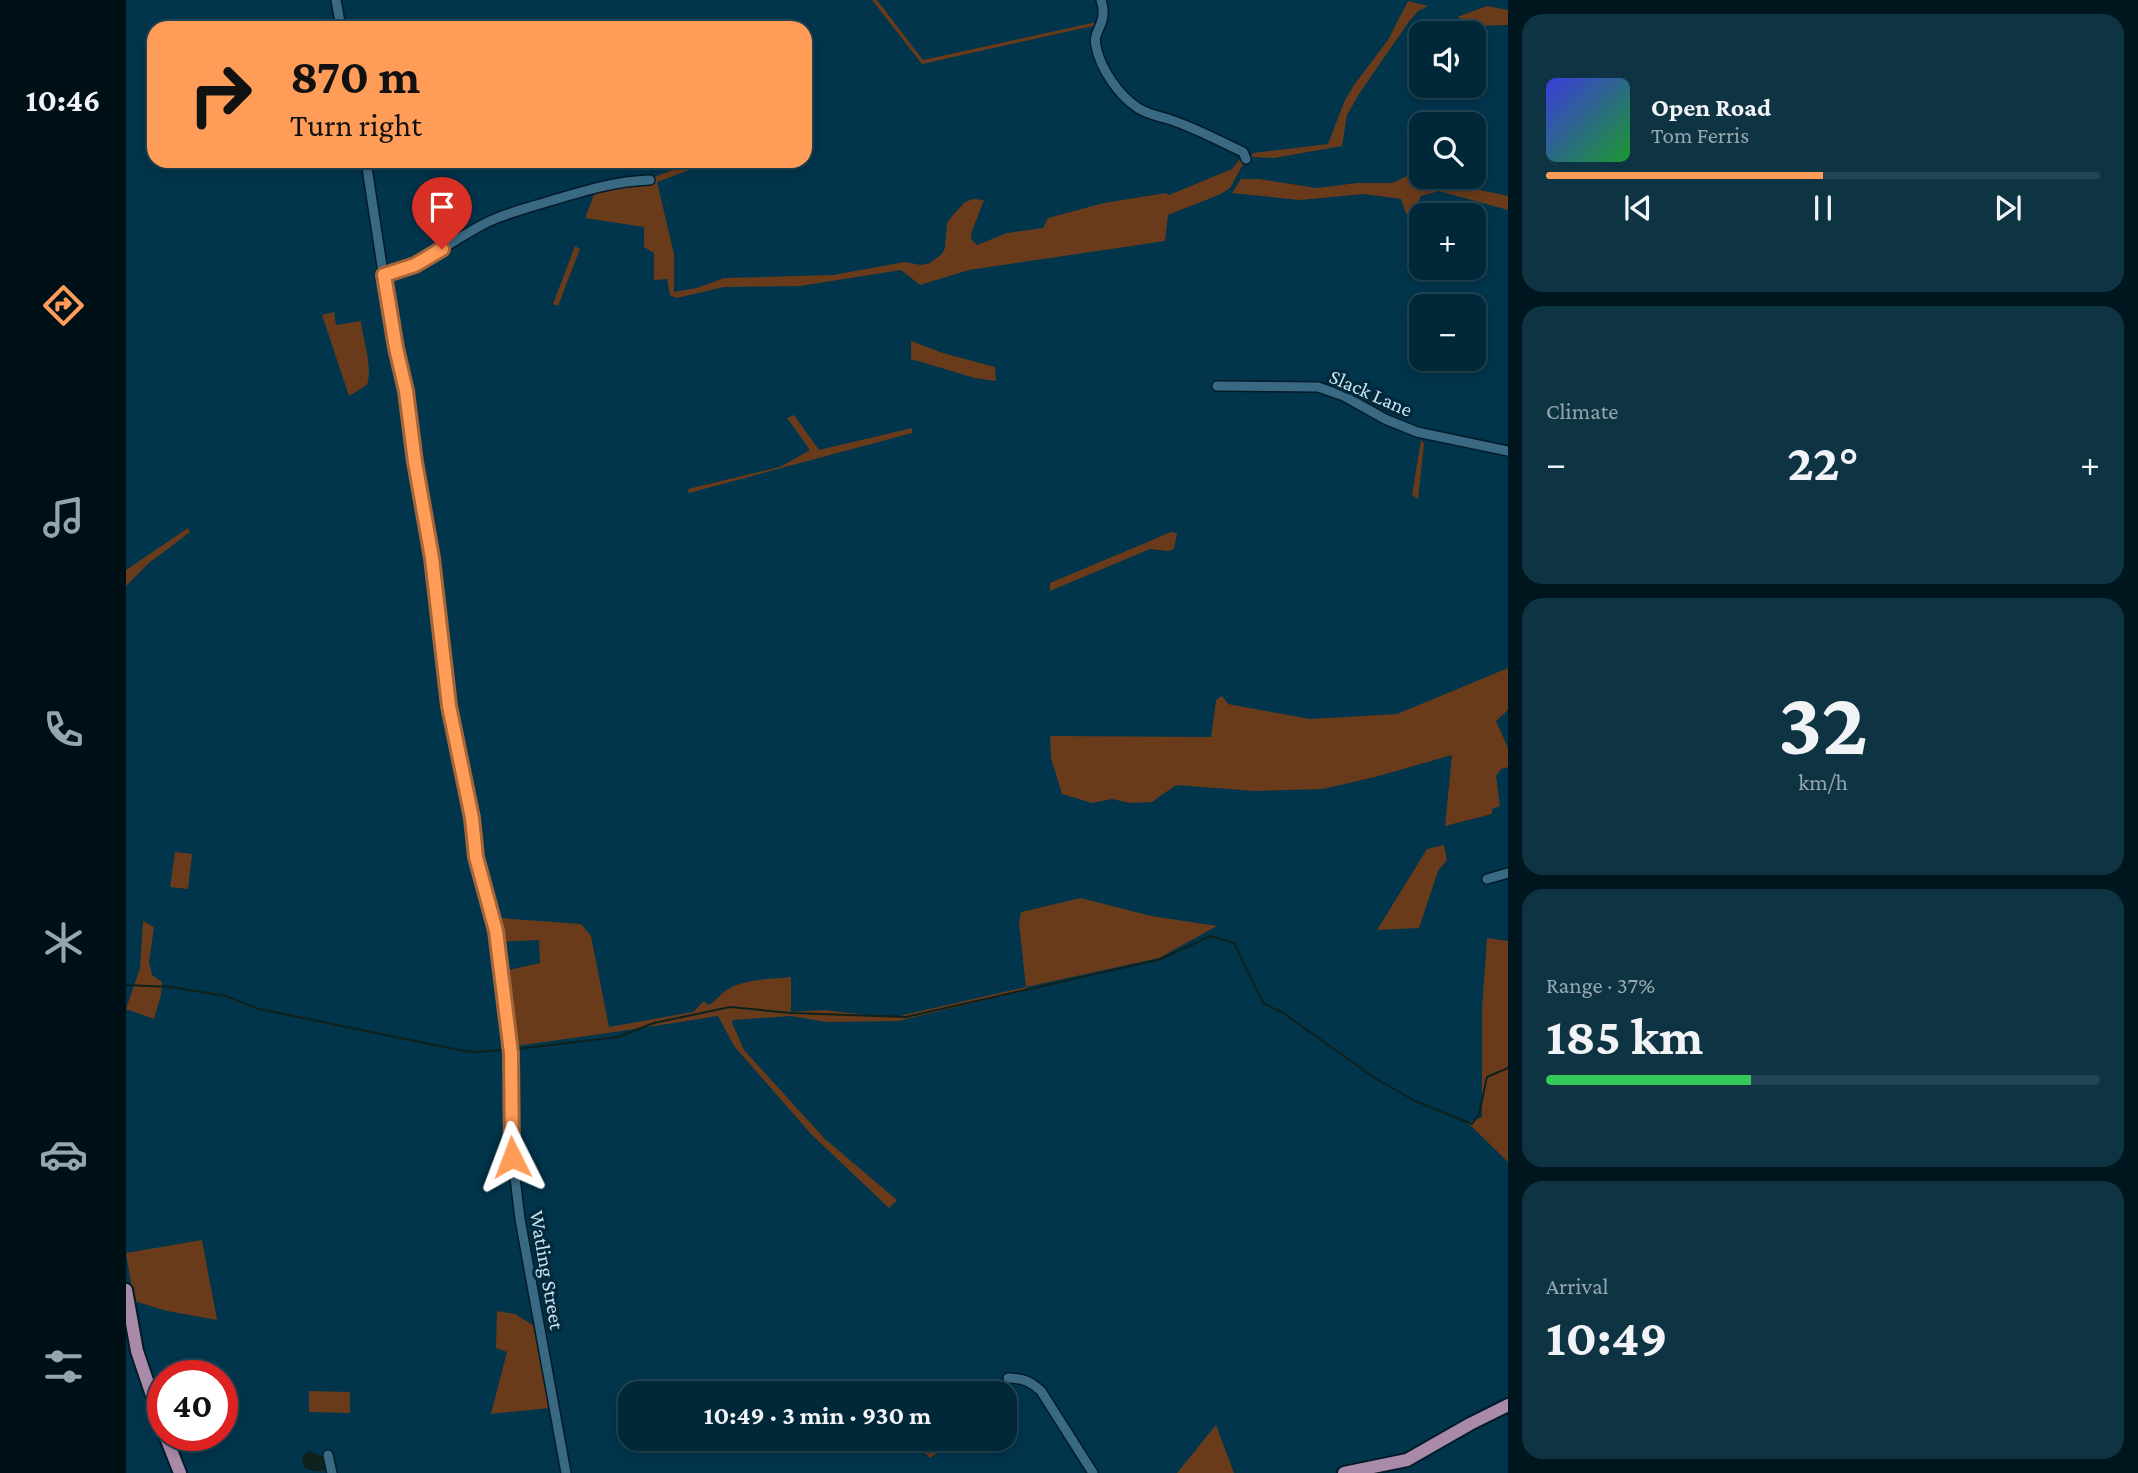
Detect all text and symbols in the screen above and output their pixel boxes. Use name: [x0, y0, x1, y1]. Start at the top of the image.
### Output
map controls: [1409, 21, 1486, 371]
button: sound: [1409, 21, 1486, 98]
icon: right: [175, 49, 266, 140]
text: 870 m: [290, 49, 420, 104]
text: 10:46: [25, 82, 101, 118]
text: Open Road: [1651, 93, 1771, 122]
text: Turn right: [290, 107, 422, 143]
button: search: [1409, 112, 1486, 189]
text: Tom Ferris: [1651, 122, 1749, 148]
pin: [412, 177, 472, 249]
icon: arrive: [423, 188, 461, 226]
icon: previous: [1619, 189, 1657, 227]
icon: pause: [1804, 189, 1842, 227]
icon: next: [1989, 189, 2027, 227]
button: +: [1409, 203, 1486, 280]
icon: directions: [39, 281, 88, 330]
button: −: [1409, 294, 1486, 371]
street label: Slack Lane: [1326, 364, 1416, 422]
text: Climate: [1546, 398, 1618, 424]
text: 22°: [1787, 433, 1859, 491]
text: −: [1546, 442, 1566, 484]
text: +: [2080, 442, 2100, 484]
icon: music: [39, 493, 88, 542]
text: 32: [1778, 672, 1868, 774]
icon: phone: [39, 705, 88, 754]
text: km/h: [1798, 769, 1848, 795]
icon: climate: [39, 918, 88, 967]
text: Range · 37%: [1546, 972, 1655, 998]
text: 185 km: [1546, 1007, 1703, 1065]
position arrow: [475, 1120, 549, 1194]
icon: car: [39, 1130, 88, 1179]
street label: Watling Street: [525, 1209, 569, 1332]
text: Arrival: [1546, 1273, 1609, 1299]
text: 10:49: [1546, 1308, 1668, 1366]
icon: filters: [39, 1342, 88, 1391]
speed limit sign: 40: [147, 1360, 238, 1451]
text: 10:49 · 3 min · 930 m: [704, 1401, 931, 1430]

